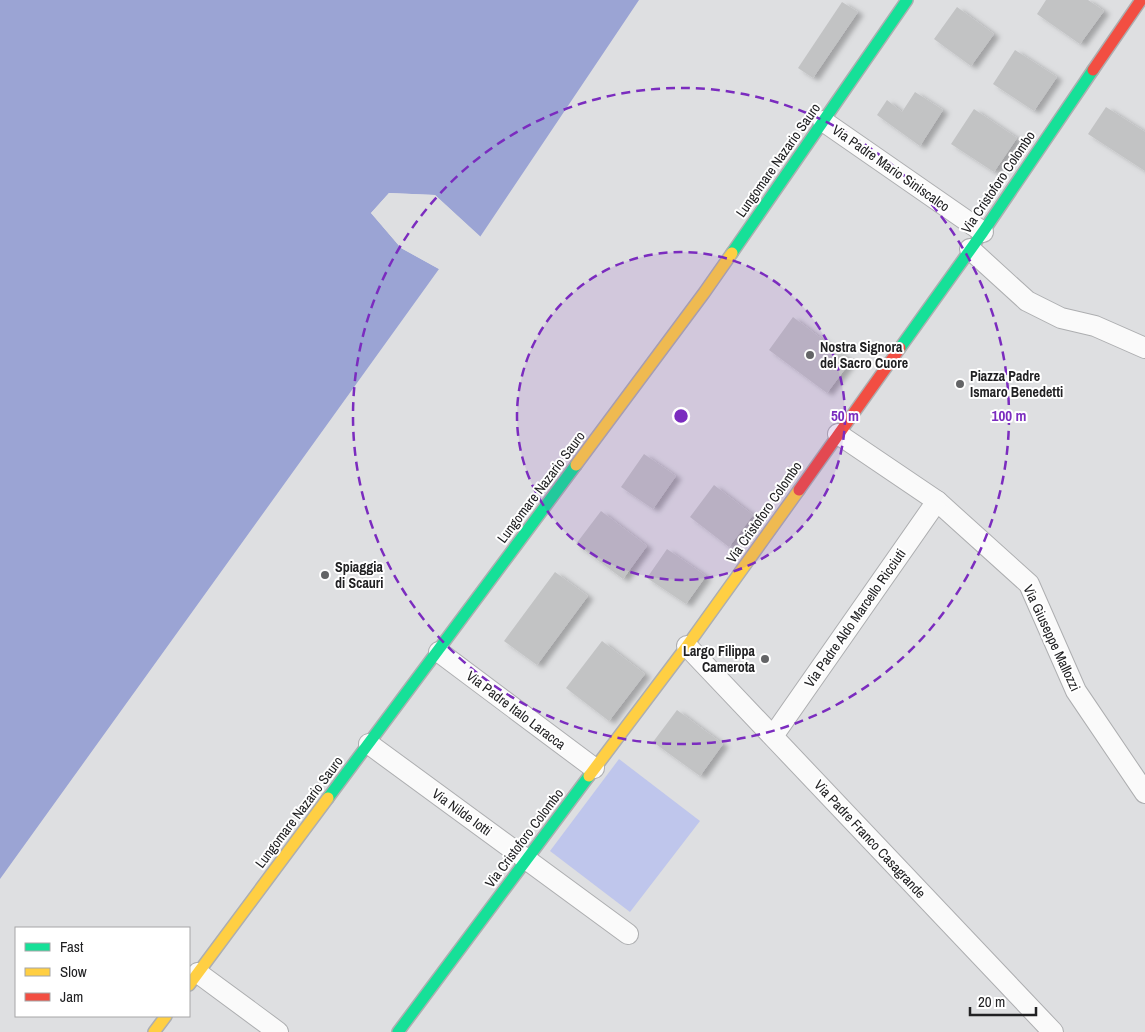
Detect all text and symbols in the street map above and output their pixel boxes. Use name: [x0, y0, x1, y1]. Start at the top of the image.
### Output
street label: Lungomare Nazario Sauro: [732, 99, 824, 221]
street label: Via Padre Mario Siniscalco: [829, 121, 953, 215]
street label: Via Cristoforo Colombo: [957, 127, 1039, 237]
place label: Nostra Signora del Sacro Cuore: [820, 338, 908, 372]
marker: Nostra Signora del Sacro Cuore: [804, 349, 816, 361]
place label: Piazza Padre Ismaro Benedetti: [970, 367, 1063, 401]
marker: Piazza Padre Ismaro Benedetti: [954, 378, 966, 390]
text: 50 m: [831, 405, 859, 426]
text: 100 m: [992, 405, 1026, 426]
centre of rings: [672, 407, 690, 425]
street label: Lungomare Nazario Sauro: [493, 428, 589, 546]
street label: Via Cristoforo Colombo: [722, 458, 806, 566]
street label: Via Padre Aldo Marcello Ricciuti: [800, 545, 910, 691]
place label: Spiaggia di Scauri: [335, 558, 384, 592]
marker: Spiaggia di Scauri: [319, 569, 331, 581]
street label: Via Giuseppe Mallozzi: [1019, 582, 1085, 694]
place label: Largo Filippa Camerota: [683, 642, 756, 676]
marker: Largo Filippa Camerota: [759, 653, 771, 665]
street label: Via Padre Italo Laracca: [463, 667, 570, 754]
street label: Lungomare Nazario Sauro: [251, 753, 347, 871]
street label: Via Padre Franco Casagrande: [810, 776, 930, 902]
street label: Via Nilde Iotti: [429, 784, 495, 840]
street label: Via Cristoforo Colombo: [481, 785, 567, 891]
legend: [15, 927, 190, 1017]
text: Fast: [60, 936, 84, 957]
text: Slow: [60, 961, 87, 982]
scale bar: [970, 984, 1036, 1016]
text: Jam: [60, 986, 83, 1007]
text: 20 m: [978, 991, 1005, 1012]

